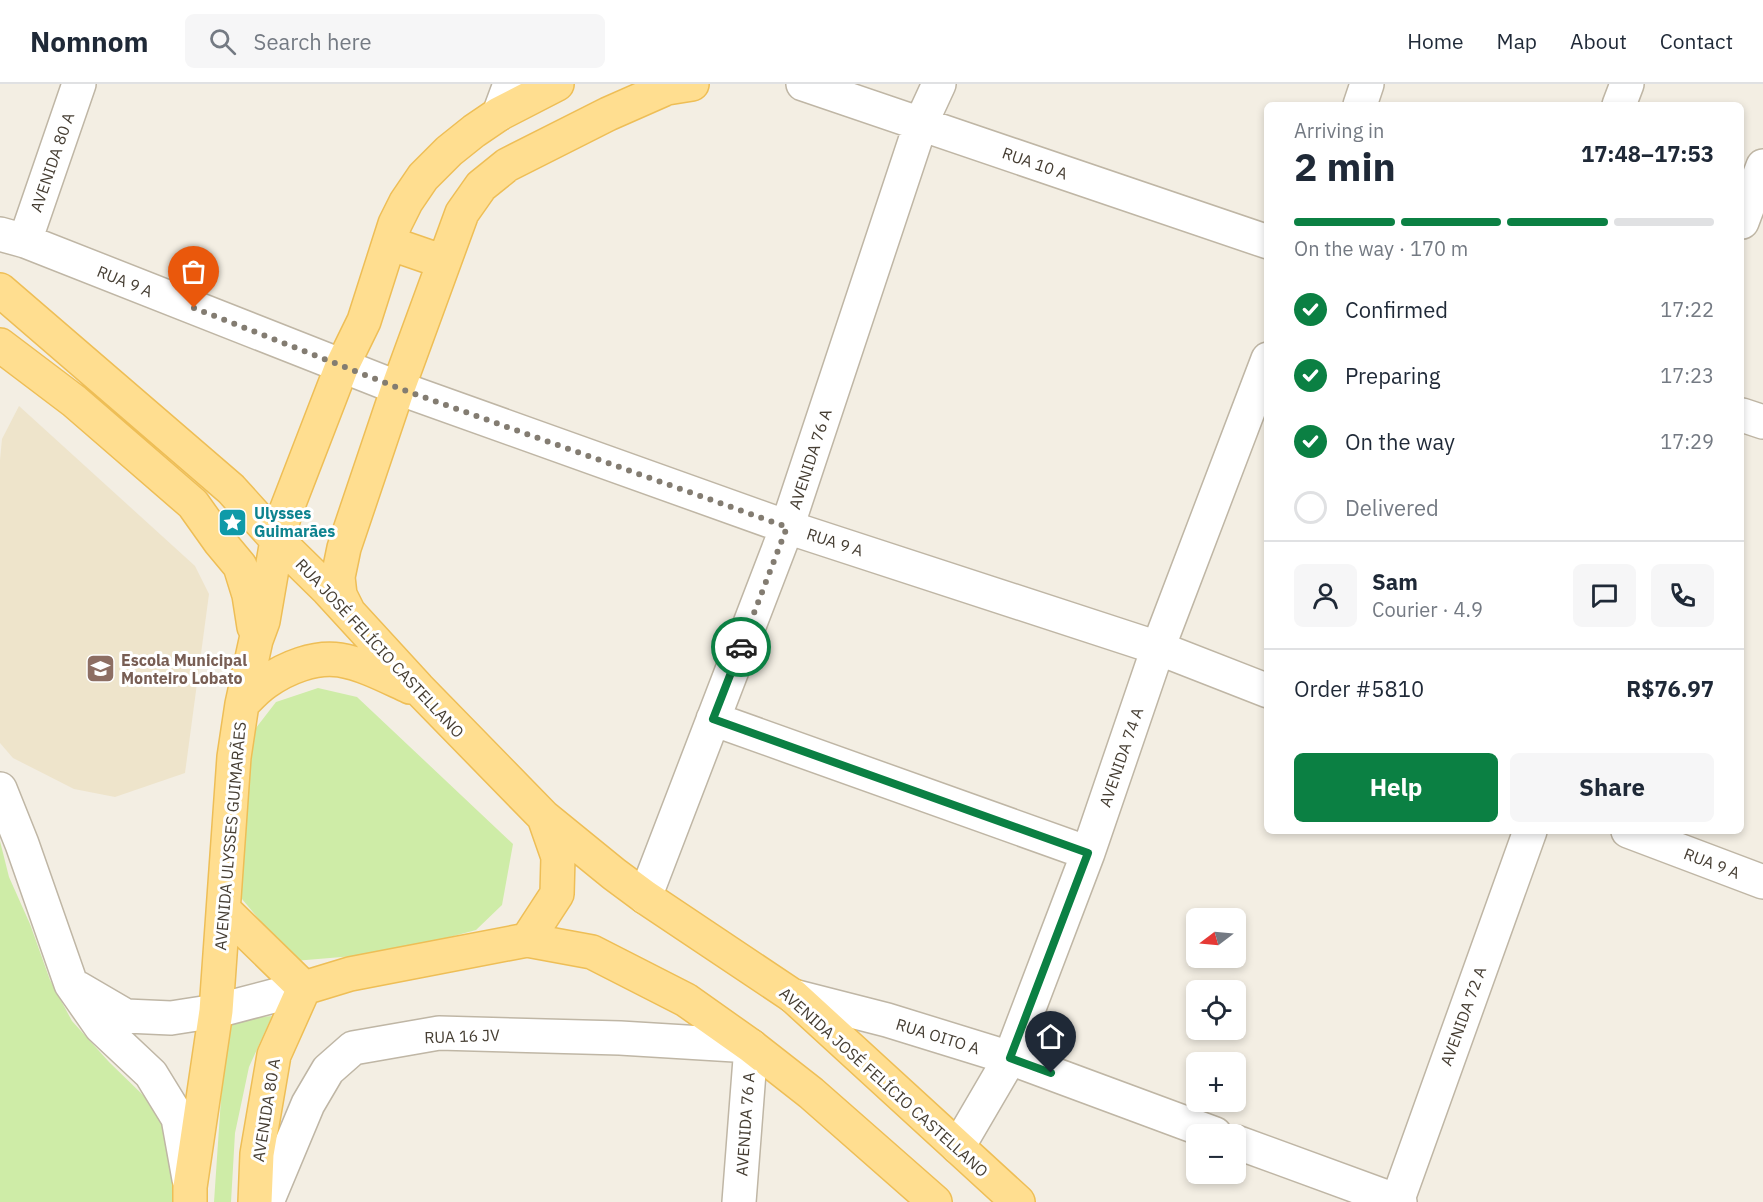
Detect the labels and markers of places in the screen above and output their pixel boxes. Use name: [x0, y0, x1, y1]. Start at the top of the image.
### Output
pin: [168, 246, 219, 308]
place label: Ulysses Guimarães: [254, 503, 335, 541]
place icon: Ulysses Guimarães: [217, 506, 249, 538]
place label: Escola Municipal Monteiro Lobato: [121, 650, 247, 688]
school or university icon: Escola Municipal Monteiro Lobato: [84, 653, 116, 685]
pin: [1025, 1011, 1076, 1073]

